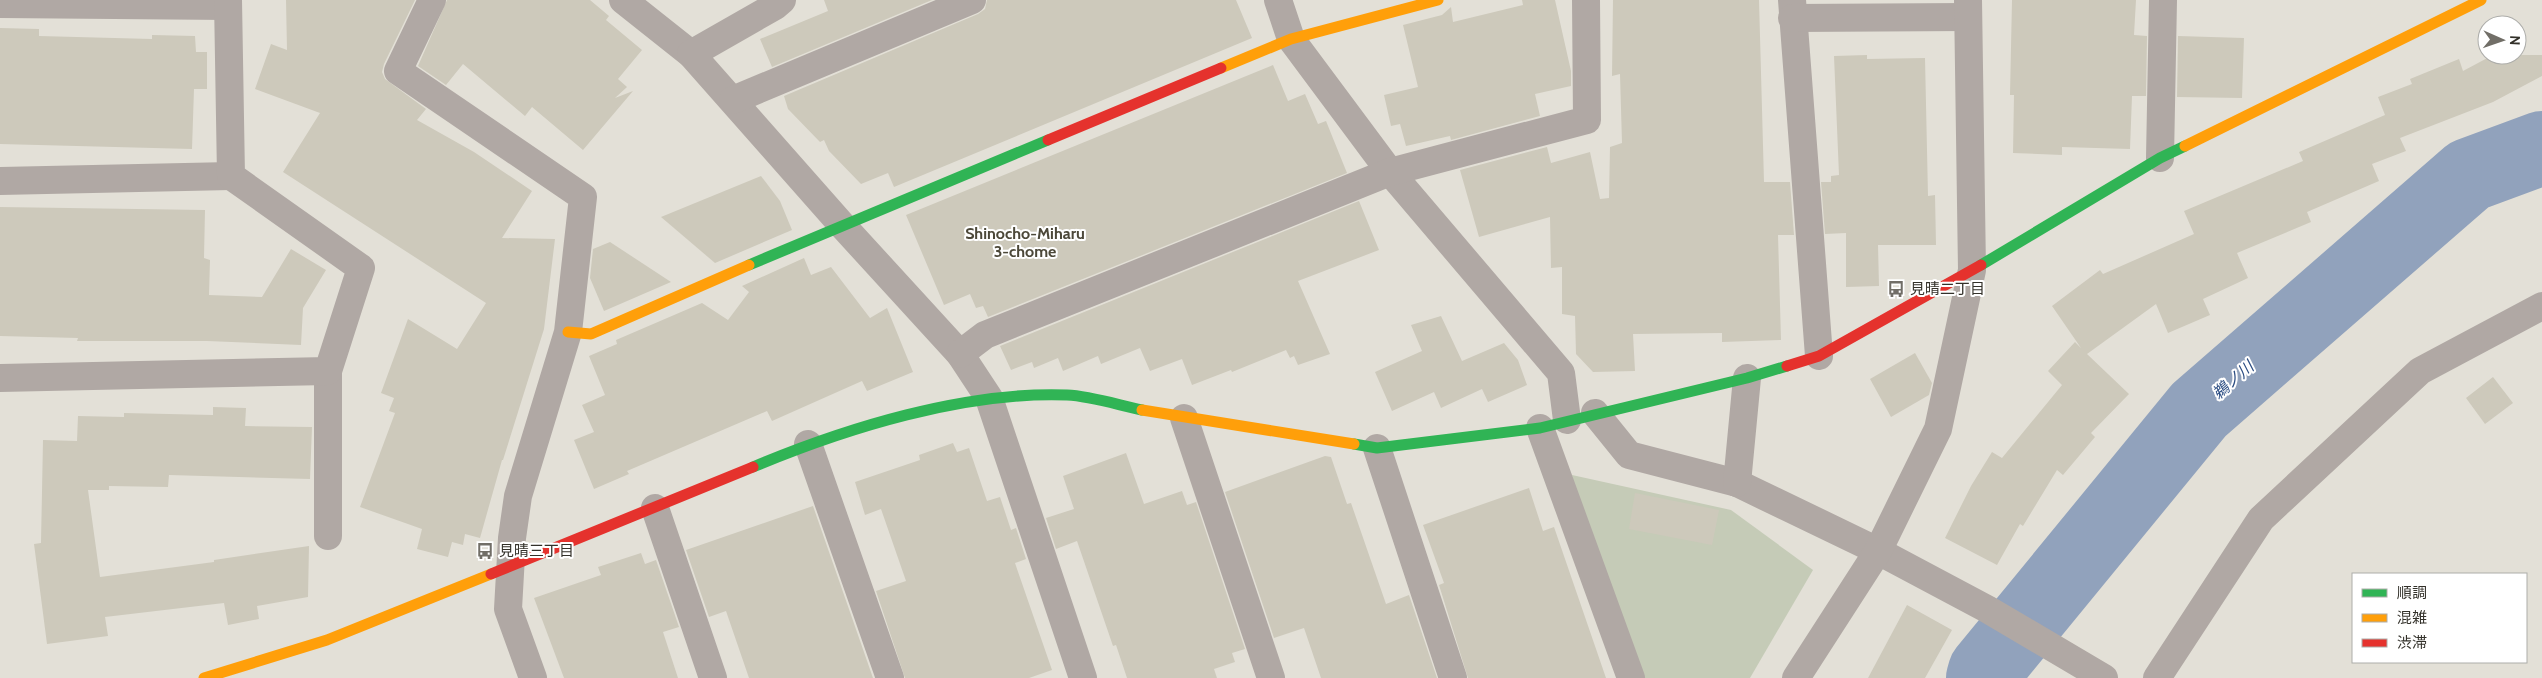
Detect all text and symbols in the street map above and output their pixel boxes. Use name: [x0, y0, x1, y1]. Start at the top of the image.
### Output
north arrow: [2477, 15, 2527, 65]
text: N: [2506, 35, 2524, 46]
district label: Shinocho-Miharu 3-chome: [965, 224, 1085, 261]
bus stop icon: 見晴二丁目: [1886, 279, 1906, 299]
place label: 見晴二丁目: [1910, 280, 1985, 298]
water label: 鵜ノ川: [2209, 356, 2259, 403]
bus stop icon: 見晴三丁目: [475, 541, 495, 561]
place label: 見晴三丁目: [499, 542, 574, 560]
legend: [2352, 573, 2527, 663]
text: 順調: [2397, 584, 2427, 602]
text: 混雑: [2397, 609, 2427, 627]
text: 渋滞: [2397, 634, 2427, 652]

